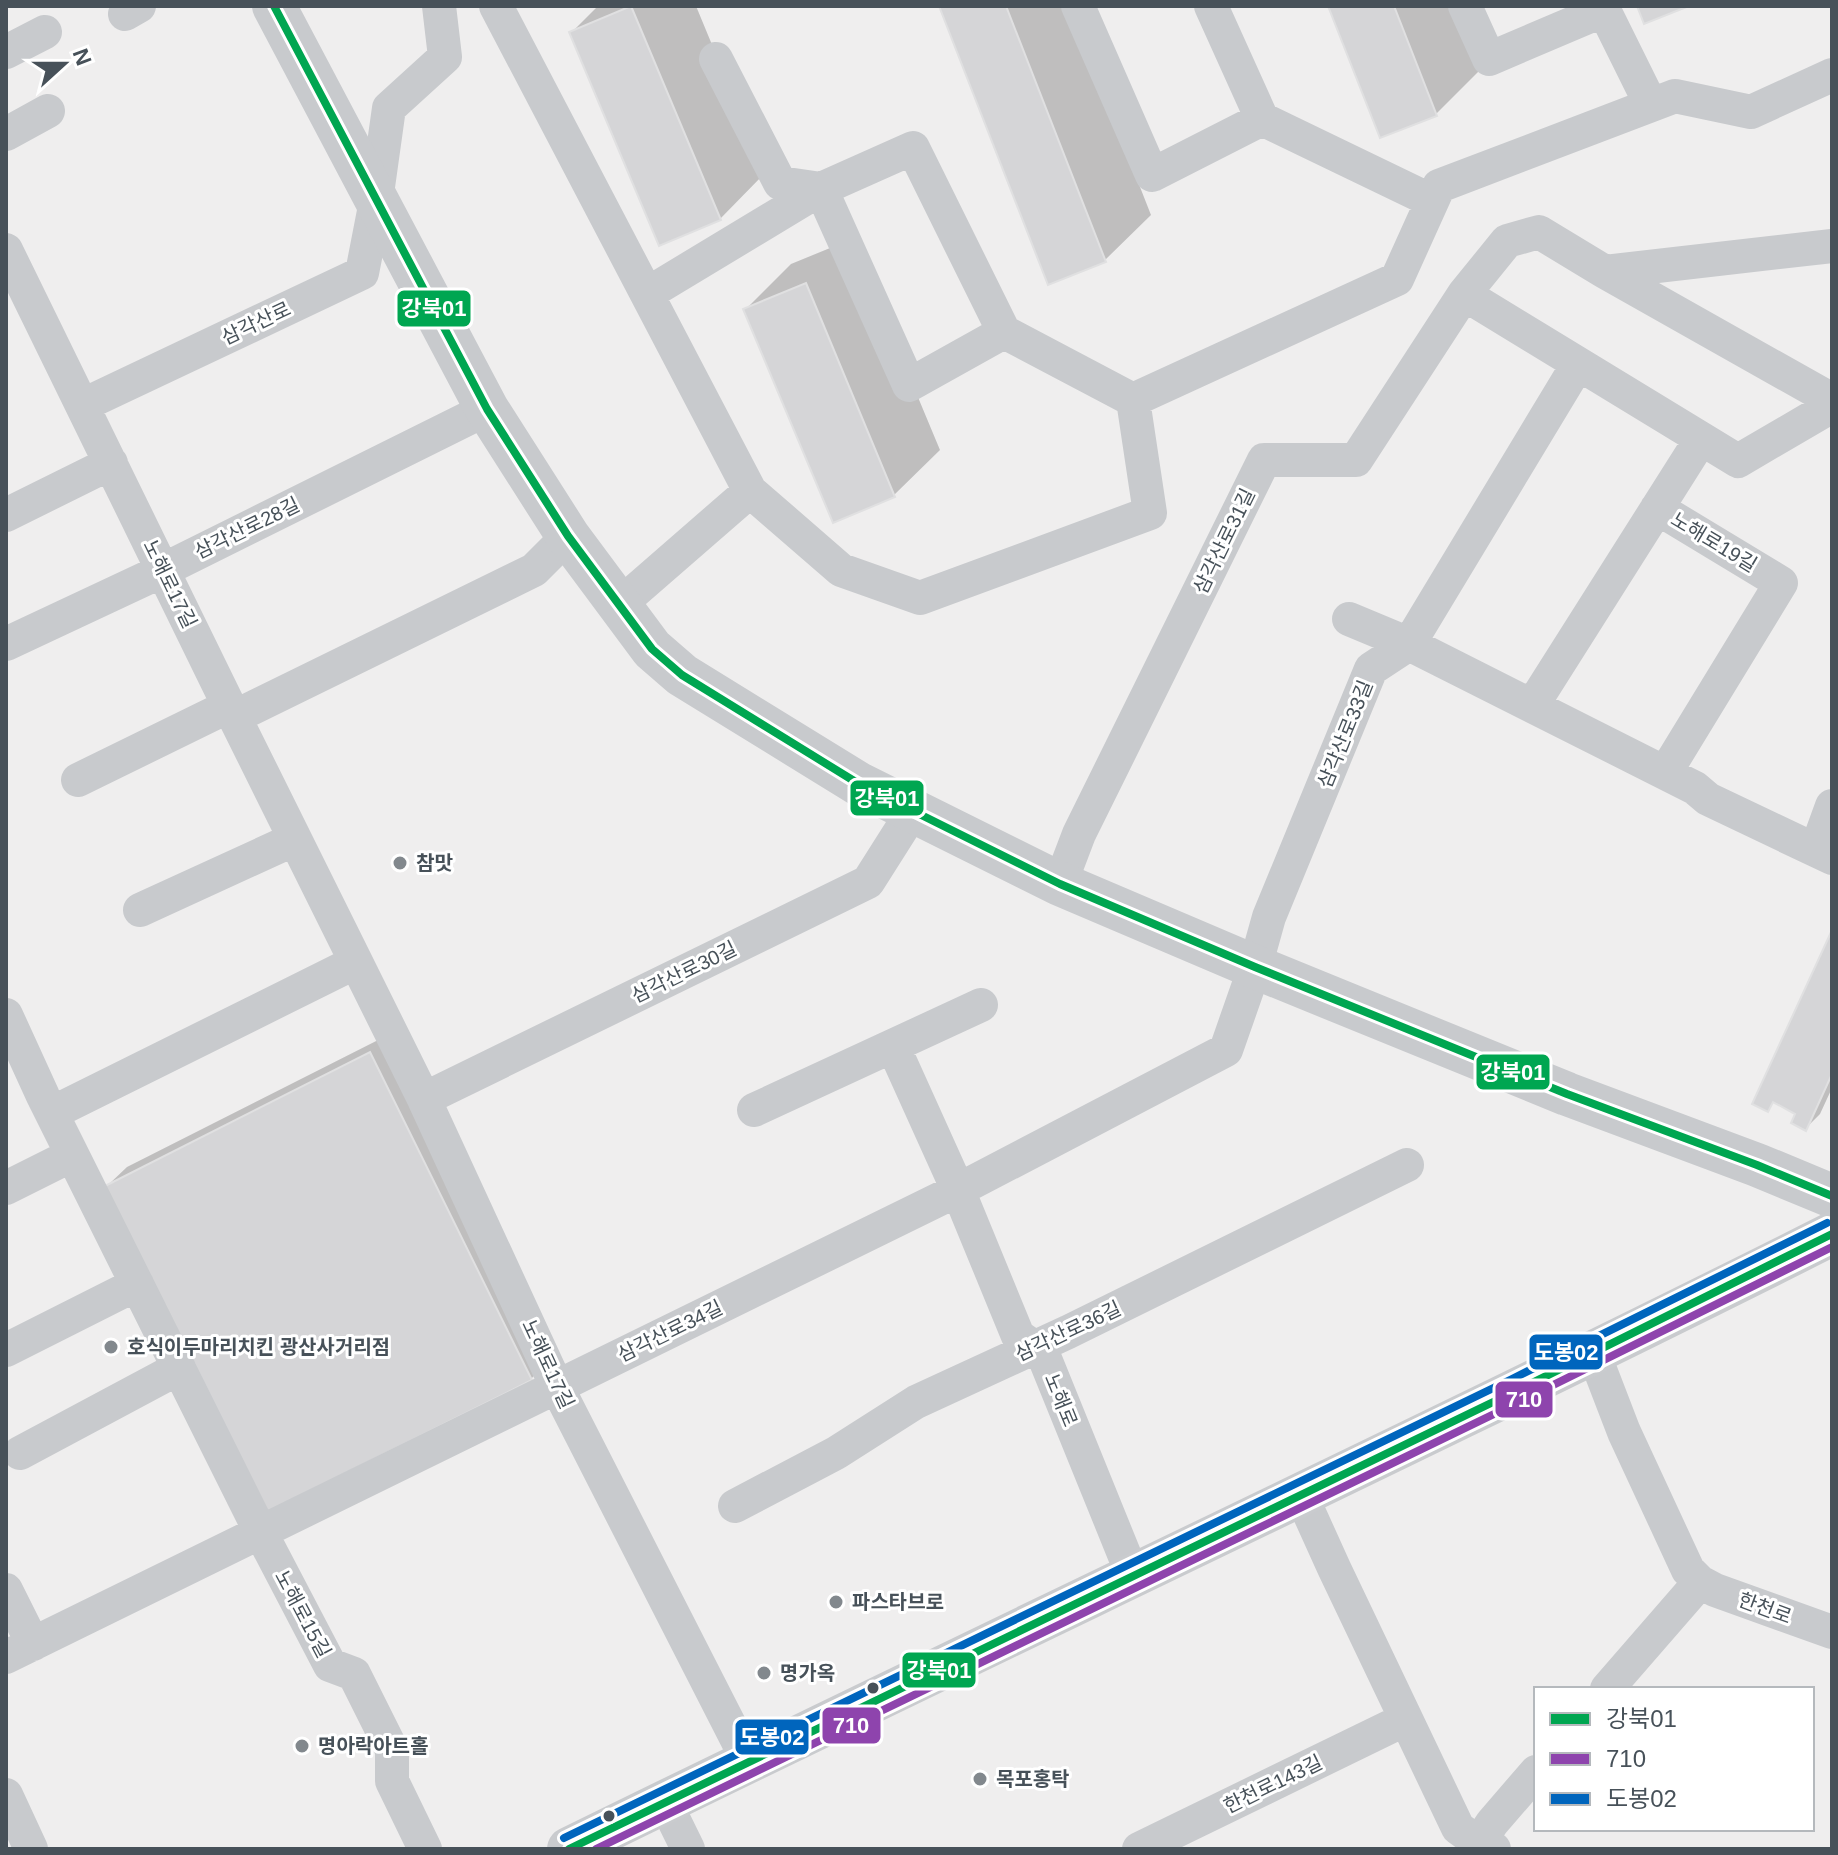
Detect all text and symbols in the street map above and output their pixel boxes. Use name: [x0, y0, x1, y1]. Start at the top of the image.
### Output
north arrow: [24, 24, 104, 104]
text: N: [68, 45, 97, 69]
line badge: 강북01: [396, 289, 472, 328]
text: 강북01: [402, 296, 466, 321]
street label: 삼각산로: [218, 297, 294, 349]
street label: 삼각산로31길: [1189, 485, 1259, 597]
street label: 삼각산로28길: [191, 493, 303, 563]
street label: 노해로19길: [1667, 508, 1761, 576]
street label: 노해로17길: [139, 536, 201, 632]
street label: 삼각산로33길: [1313, 677, 1377, 791]
line badge: 강북01: [849, 779, 925, 817]
text: 강북01: [855, 786, 919, 811]
place label: 참맛: [416, 852, 453, 874]
marker: 참맛: [391, 854, 409, 872]
street label: 삼각산로30길: [628, 937, 740, 1007]
line badge: 강북01: [1475, 1053, 1551, 1091]
text: 강북01: [1481, 1060, 1545, 1085]
street label: 삼각산로34길: [614, 1296, 726, 1366]
street label: 삼각산로36길: [1012, 1297, 1124, 1365]
street label: 노해로17길: [518, 1316, 578, 1412]
line badge: 도봉02: [1528, 1333, 1604, 1371]
place label: 호식이두마리치킨 광산사거리점: [127, 1336, 390, 1358]
marker: 호식이두마리치킨 광산사거리점: [102, 1338, 120, 1356]
text: 도봉02: [1534, 1340, 1598, 1365]
street label: 노해로: [1040, 1370, 1082, 1430]
line badge: 710: [1494, 1380, 1554, 1419]
text: 710: [1506, 1387, 1542, 1412]
street label: 노해로15길: [271, 1567, 335, 1661]
street label: 한천로: [1735, 1588, 1795, 1628]
place label: 파스타브로: [852, 1591, 944, 1613]
marker: 파스타브로: [827, 1593, 845, 1611]
line badge: 강북01: [901, 1651, 977, 1689]
text: 강북01: [907, 1658, 971, 1683]
place label: 명가옥: [780, 1662, 835, 1684]
marker: 명가옥: [755, 1664, 773, 1682]
unlabelled marker: [865, 1680, 881, 1696]
legend: [1534, 1687, 1814, 1831]
text: 강북01: [1606, 1705, 1677, 1732]
line badge: 710: [821, 1706, 882, 1745]
text: 710: [833, 1713, 869, 1738]
line badge: 도봉02: [734, 1718, 810, 1756]
text: 도봉02: [740, 1725, 804, 1750]
place label: 명아락아트홀: [318, 1735, 428, 1757]
marker: 명아락아트홀: [293, 1737, 311, 1755]
text: 710: [1606, 1745, 1646, 1772]
street label: 한천로143길: [1220, 1751, 1326, 1817]
place label: 목포홍탁: [996, 1768, 1070, 1790]
marker: 목포홍탁: [971, 1770, 989, 1788]
text: 도봉02: [1606, 1785, 1677, 1812]
unlabelled marker: [601, 1808, 617, 1824]

